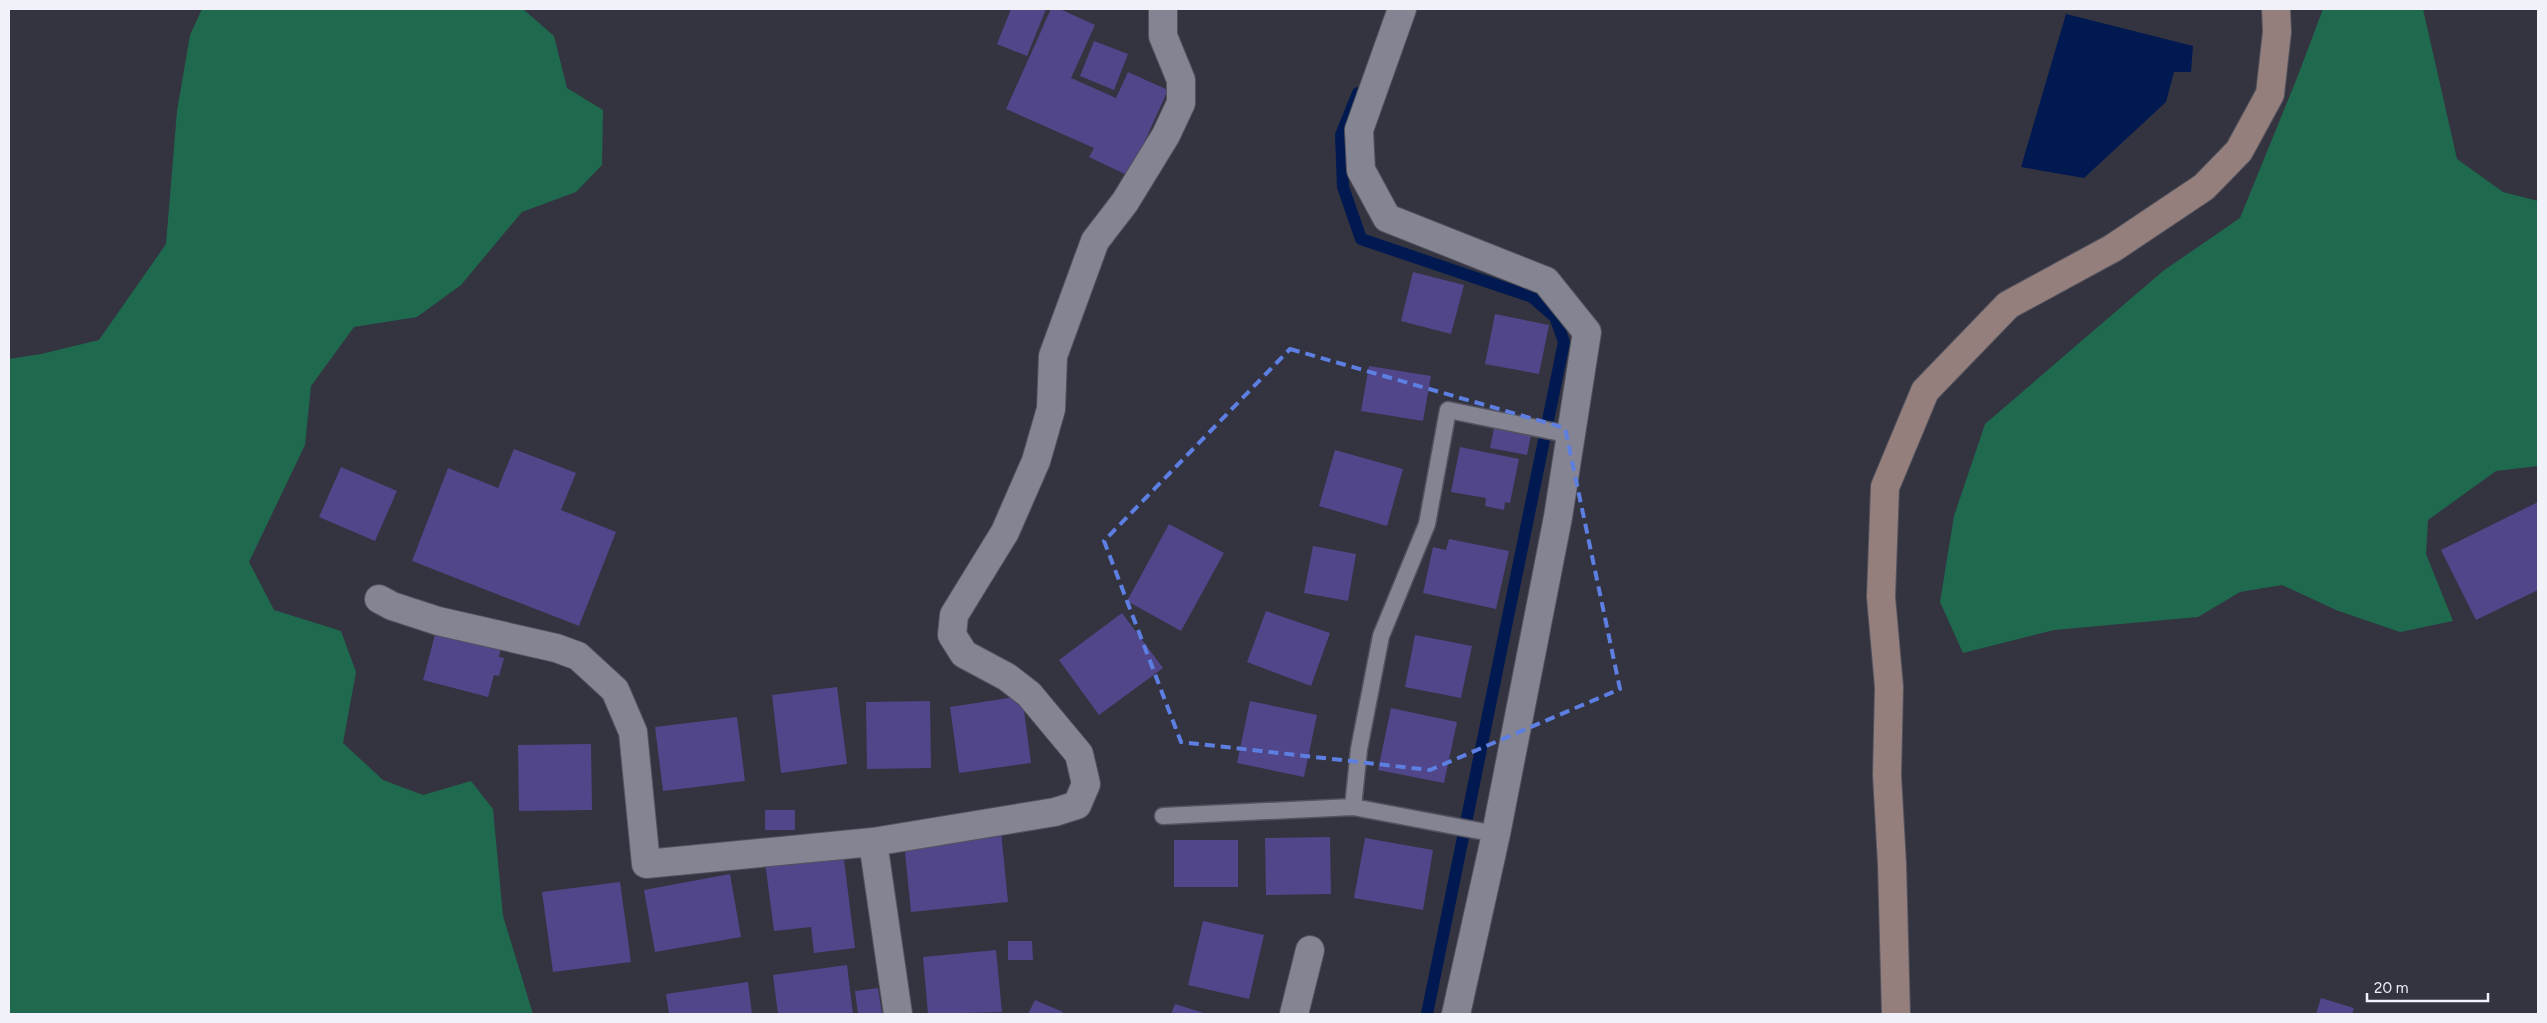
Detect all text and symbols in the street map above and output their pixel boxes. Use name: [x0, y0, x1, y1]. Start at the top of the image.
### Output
scale bar: [2367, 970, 2488, 1002]
text: 20 m: [2374, 979, 2408, 997]

